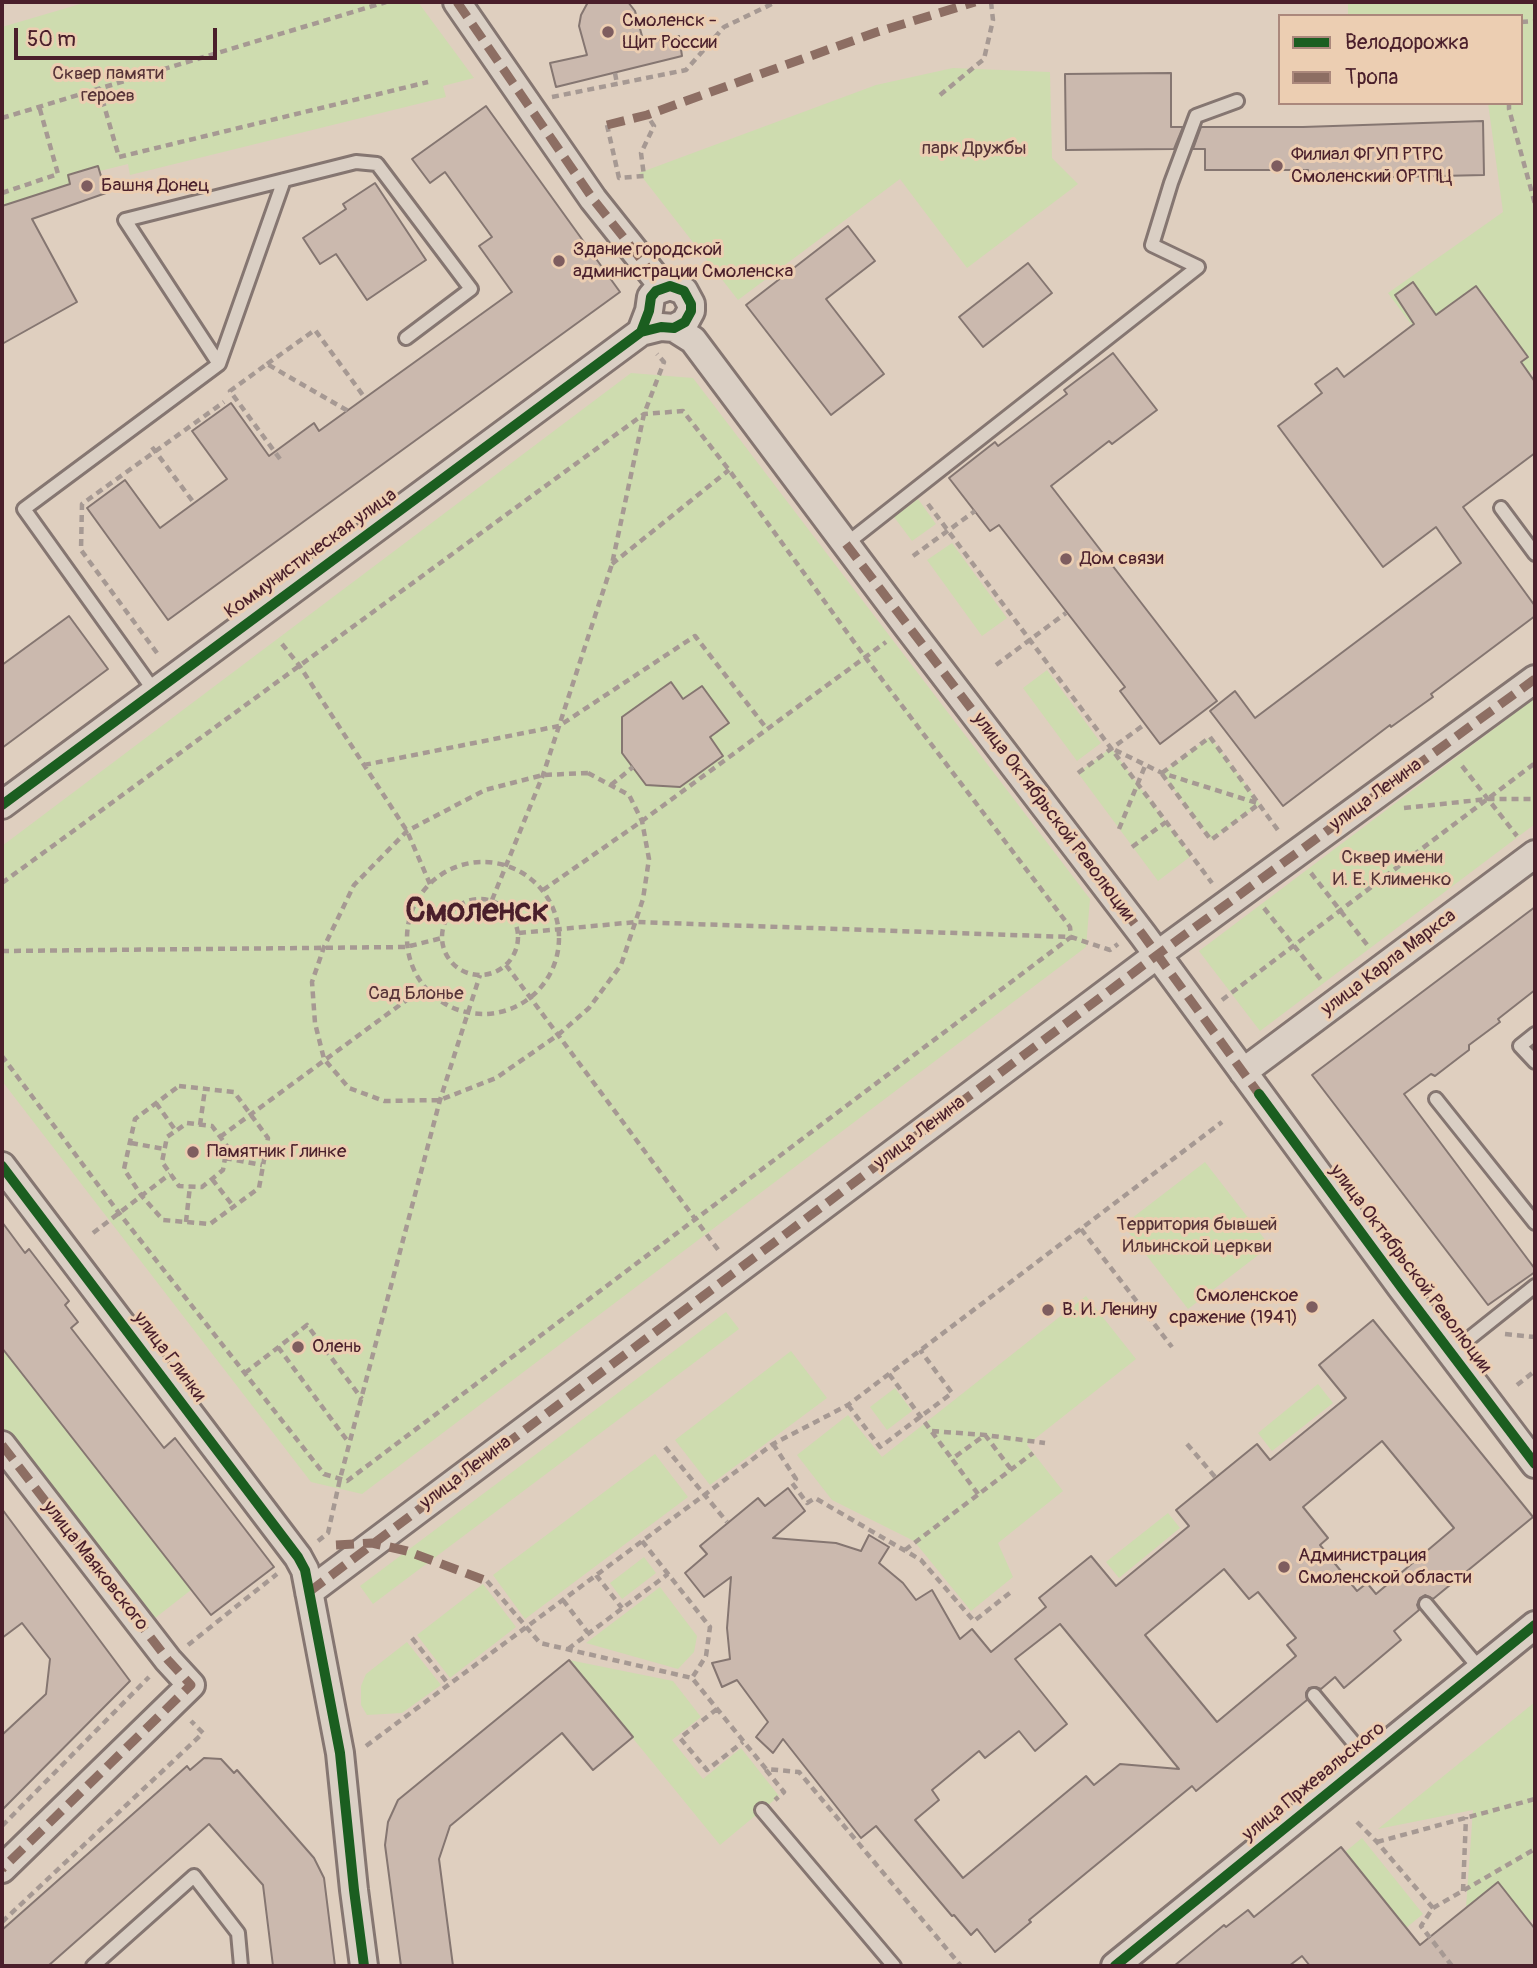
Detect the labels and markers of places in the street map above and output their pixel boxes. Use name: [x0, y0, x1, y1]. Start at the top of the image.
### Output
place label: Смоленск - Щит России: [622, 10, 717, 54]
marker: Смоленск - Щит России: [600, 24, 616, 40]
place label: Филиал ФГУП РТРС Смоленский ОРТПЦ: [1291, 144, 1452, 188]
marker: Филиал ФГУП РТРС Смоленский ОРТПЦ: [1269, 158, 1285, 174]
place label: Башня Донец: [101, 175, 210, 197]
marker: Башня Донец: [79, 178, 95, 194]
place label: Здание городской администрации Смоленска: [573, 239, 793, 283]
marker: Здание городской администрации Смоленска: [551, 253, 567, 269]
place label: Дом связи: [1080, 548, 1164, 570]
marker: Дом связи: [1058, 551, 1074, 567]
place label: Памятник Глинке: [207, 1141, 346, 1163]
marker: Памятник Глинке: [185, 1144, 201, 1160]
place label: Смоленское сражение (1941): [1169, 1285, 1298, 1329]
place label: В. И. Ленину: [1062, 1299, 1157, 1321]
marker: Смоленское сражение (1941): [1304, 1299, 1320, 1315]
marker: В. И. Ленину: [1040, 1302, 1056, 1318]
place label: Олень: [312, 1336, 362, 1358]
marker: Олень: [290, 1339, 306, 1355]
place label: Администрация Смоленской области: [1298, 1545, 1471, 1589]
marker: Администрация Смоленской области: [1276, 1559, 1292, 1575]

